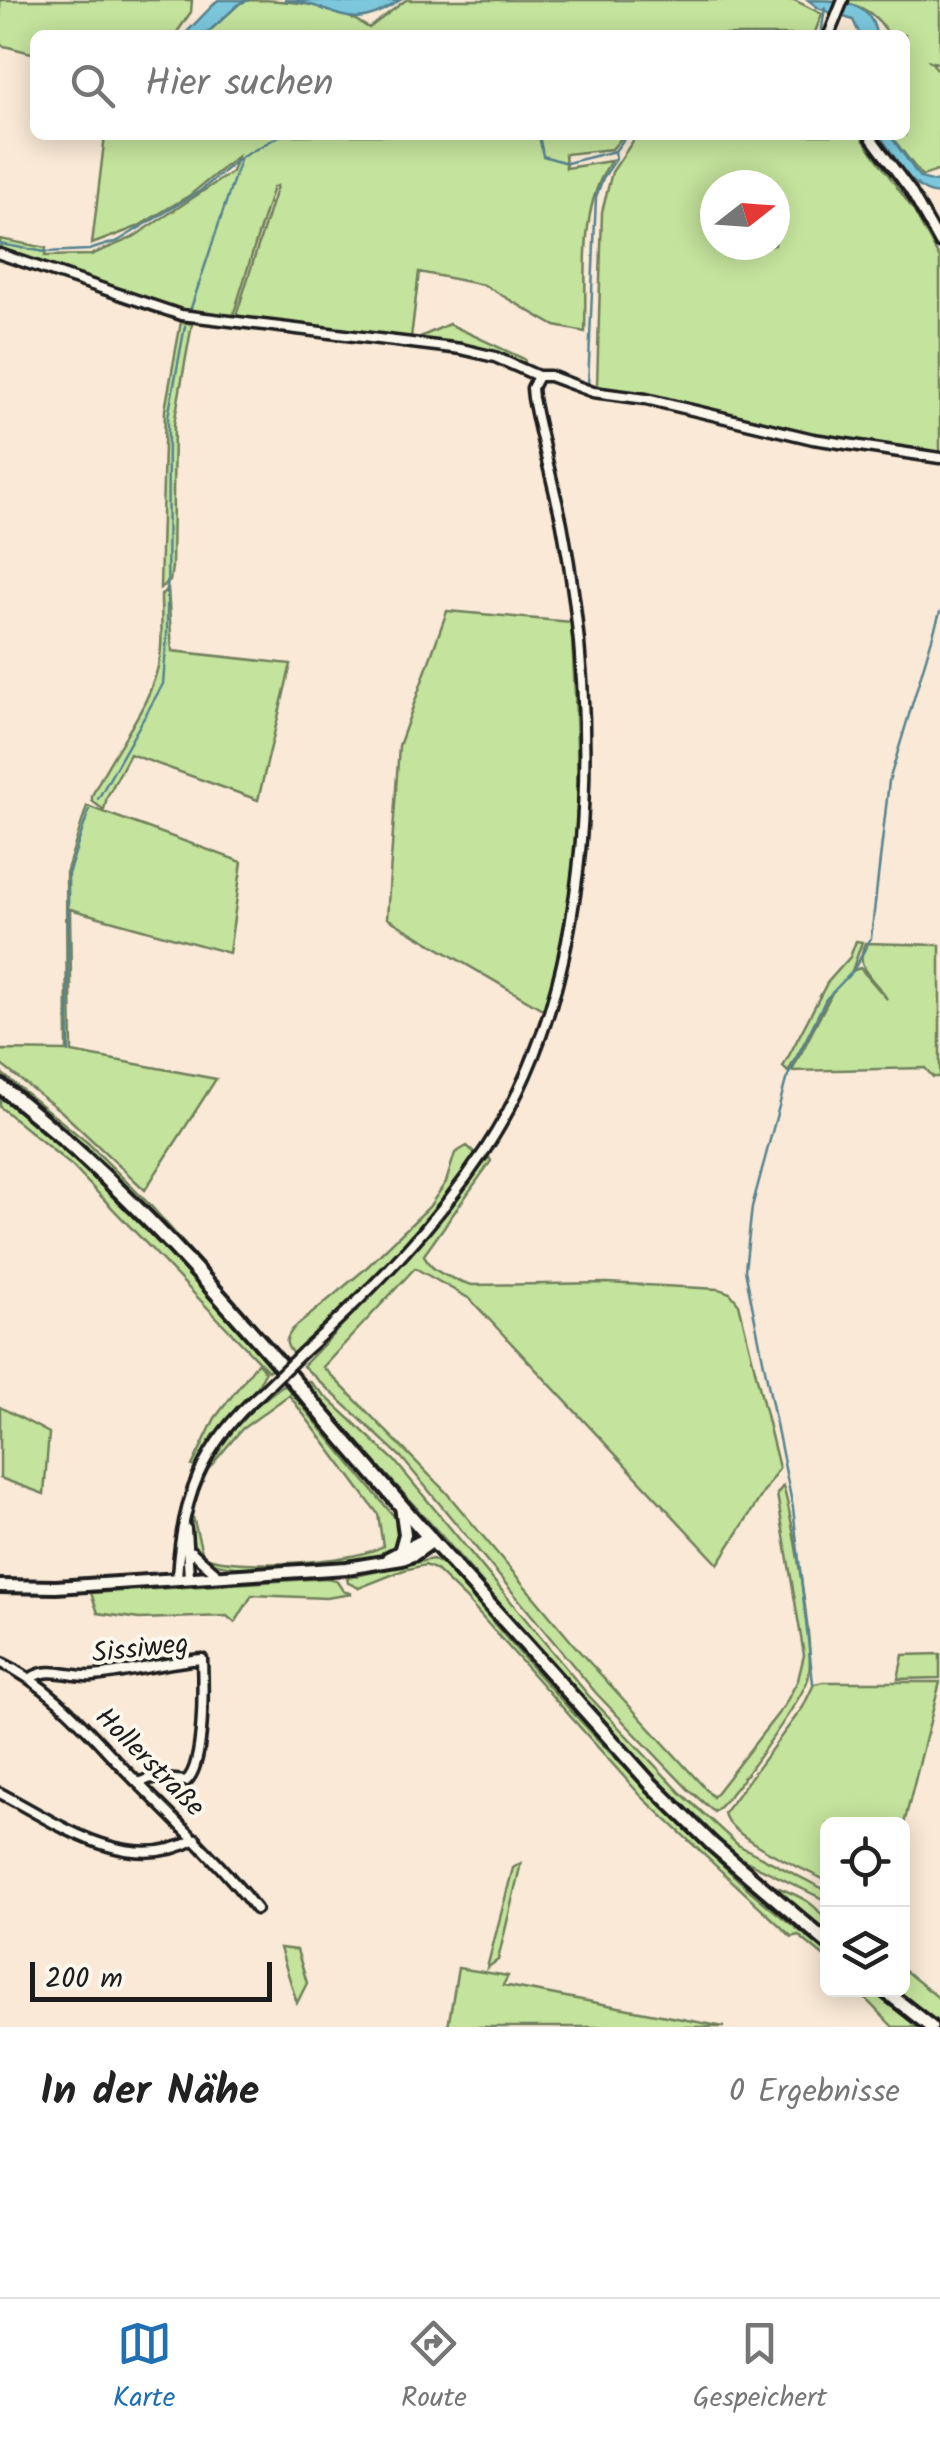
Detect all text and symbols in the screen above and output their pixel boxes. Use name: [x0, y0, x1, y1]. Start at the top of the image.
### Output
search box: [30, 30, 910, 140]
text: Hier suchen: [145, 55, 334, 115]
icon: search: [65, 58, 120, 113]
north arrow: [700, 170, 790, 260]
street label: Sissiweg: [90, 1622, 191, 1677]
street label: Hollerstraße: [83, 1697, 215, 1829]
map controls: [820, 1817, 910, 1997]
button: locate: [820, 1817, 910, 1907]
button: layers: [820, 1907, 910, 1997]
scale bar: [30, 1957, 272, 2002]
text: 200 m: [45, 1957, 123, 2002]
text: In der Nähe: [40, 2059, 259, 2126]
text: 0 Ergebnisse: [729, 2067, 900, 2118]
tab: Karte: [113, 2316, 175, 2421]
tab: Route: [401, 2316, 467, 2421]
tab: Gespeichert: [693, 2316, 827, 2421]

